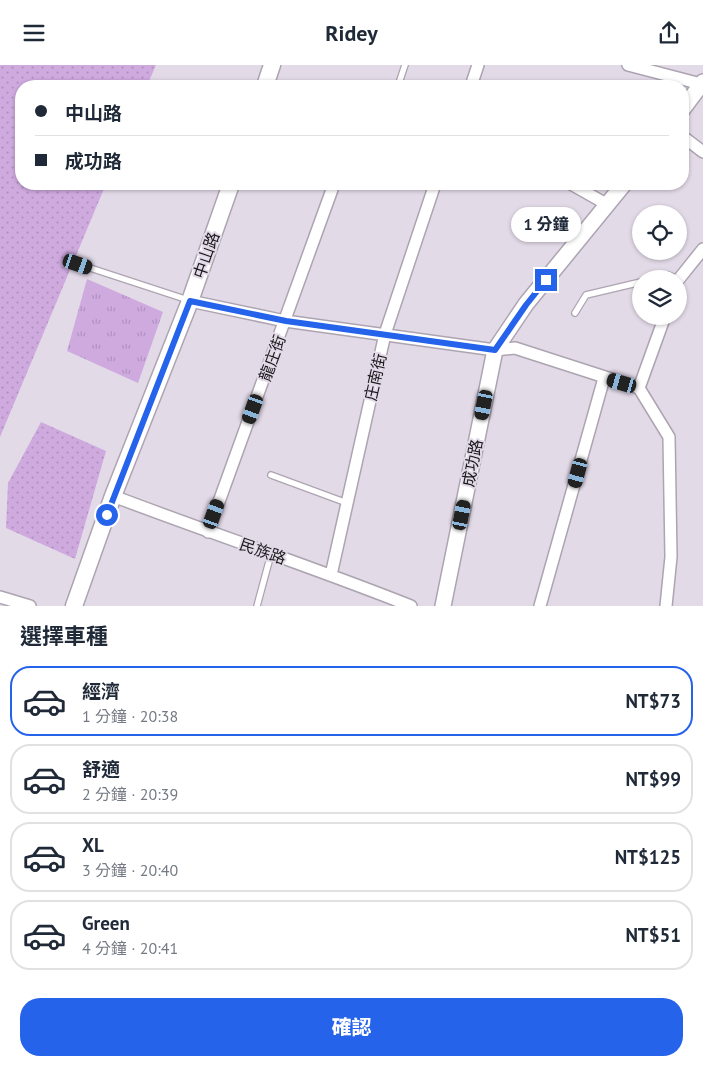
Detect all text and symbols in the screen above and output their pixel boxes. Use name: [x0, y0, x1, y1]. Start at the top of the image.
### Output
icon: menu: [20, 19, 48, 47]
text: Ridey: [325, 19, 378, 47]
icon: share: [655, 19, 683, 47]
text: 中山路: [65, 101, 122, 125]
text: 成功路: [65, 149, 122, 173]
map controls: [632, 205, 687, 325]
button: locate: [632, 205, 687, 260]
callout: 1 分鐘: [511, 207, 581, 243]
text: 1 分鐘: [523, 214, 569, 234]
street label: 中山路: [189, 229, 223, 281]
car: [61, 252, 94, 276]
route end: [535, 269, 557, 291]
button: layers: [632, 270, 687, 325]
street label: 龍庄街: [254, 332, 290, 384]
street label: 庄南街: [360, 351, 390, 403]
car: [605, 372, 638, 394]
car: [473, 389, 494, 421]
car: [240, 392, 265, 426]
street label: 成功路: [458, 438, 486, 488]
car: [566, 457, 589, 489]
car: [201, 497, 226, 531]
car: [451, 499, 472, 531]
route start: [96, 504, 118, 526]
street label: 民族路: [237, 534, 289, 568]
text: 選擇車種: [20, 622, 108, 650]
icon: car: [22, 679, 67, 724]
text: 經濟: [82, 679, 120, 703]
text: NT$73: [625, 689, 681, 713]
text: 1 分鐘 · 20:38: [82, 706, 178, 726]
icon: car: [22, 757, 67, 802]
text: 舒適: [82, 757, 120, 781]
text: NT$99: [625, 767, 681, 791]
text: 2 分鐘 · 20:39: [82, 784, 178, 804]
text: XL: [82, 833, 104, 857]
icon: car: [22, 835, 67, 880]
text: NT$125: [615, 845, 681, 869]
text: 3 分鐘 · 20:40: [82, 860, 178, 880]
text: Green: [82, 911, 130, 935]
icon: car: [22, 913, 67, 958]
text: NT$51: [625, 923, 681, 947]
text: 4 分鐘 · 20:41: [82, 938, 178, 958]
button: 確認: [20, 998, 683, 1056]

